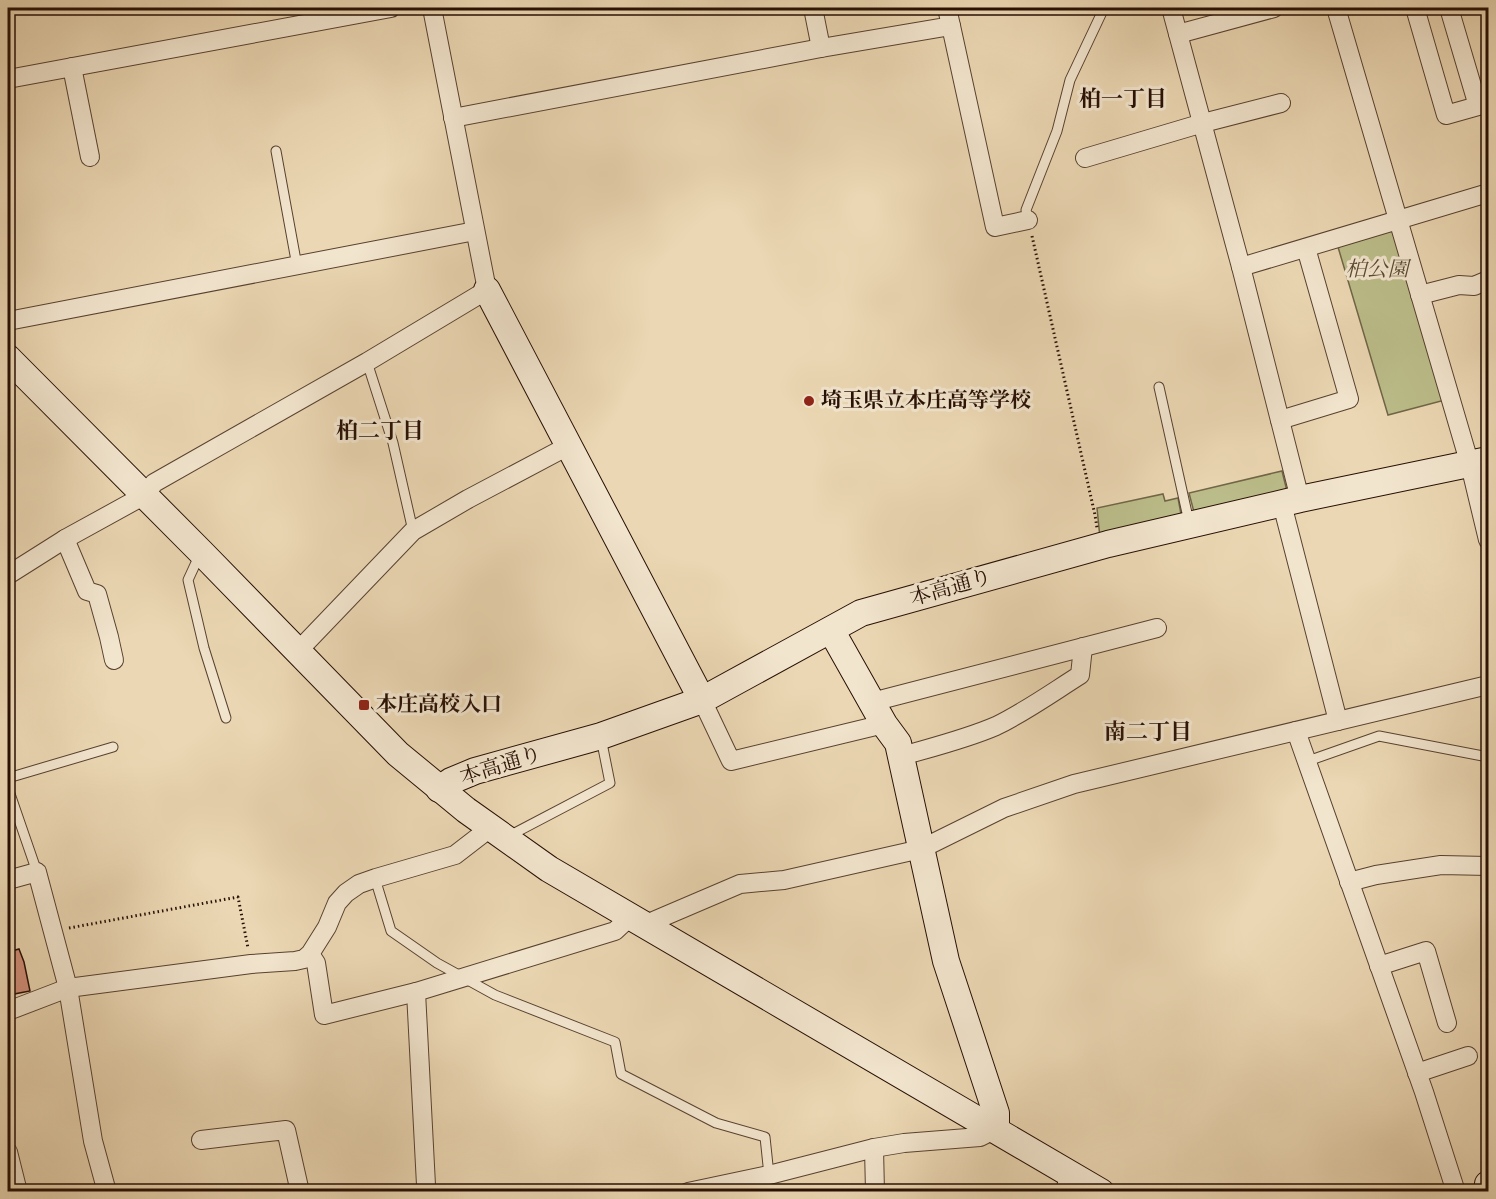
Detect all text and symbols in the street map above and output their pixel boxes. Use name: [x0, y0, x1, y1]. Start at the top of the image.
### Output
district label: 柏一丁目: [1079, 86, 1167, 113]
park label: 柏公園: [1346, 257, 1411, 283]
place label: 埼玉県立本庄高等学校: [821, 388, 1031, 414]
marker: 埼玉県立本庄高等学校: [802, 394, 816, 408]
district label: 柏二丁目: [336, 418, 424, 445]
street label: 本高通り: [907, 564, 995, 612]
place label: 本庄高校入口: [376, 692, 502, 718]
marker: 本庄高校入口: [357, 698, 371, 712]
district label: 南二丁目: [1104, 719, 1192, 746]
street label: 本高通り: [457, 741, 545, 791]

